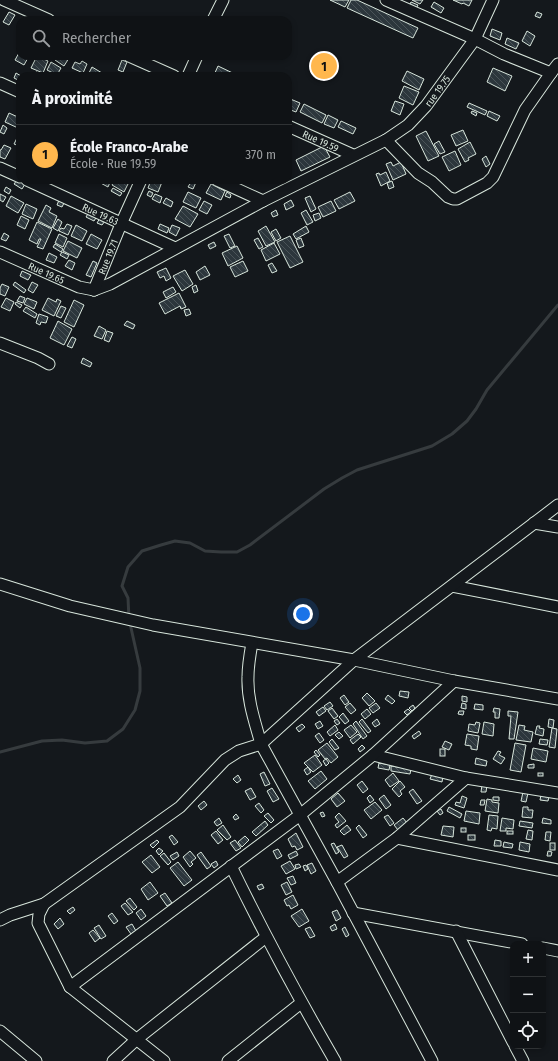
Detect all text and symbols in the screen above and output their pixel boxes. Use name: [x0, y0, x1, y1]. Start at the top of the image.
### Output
search box: [16, 16, 292, 60]
icon: search: [30, 27, 52, 49]
text: Rechercher: [62, 29, 131, 47]
pin: 1: [311, 51, 337, 81]
street label: rue 19.75: [423, 73, 453, 109]
text: À proximité: [32, 88, 113, 109]
street label: Rue 19.59: [301, 128, 341, 155]
text: École Franco-Arabe: [70, 138, 188, 156]
text: 1: [42, 147, 48, 162]
text: 370 m: [245, 147, 276, 162]
text: École · Rue 19.59: [70, 156, 156, 171]
street label: Rue 19.63: [80, 201, 120, 228]
street label: Rue 19.71: [96, 238, 121, 276]
street label: Rue 19.65: [26, 260, 67, 287]
your location: [293, 604, 313, 624]
map controls: [510, 941, 546, 1049]
button: +: [510, 941, 546, 977]
button: −: [510, 977, 546, 1013]
button: locate: [510, 1013, 546, 1049]

